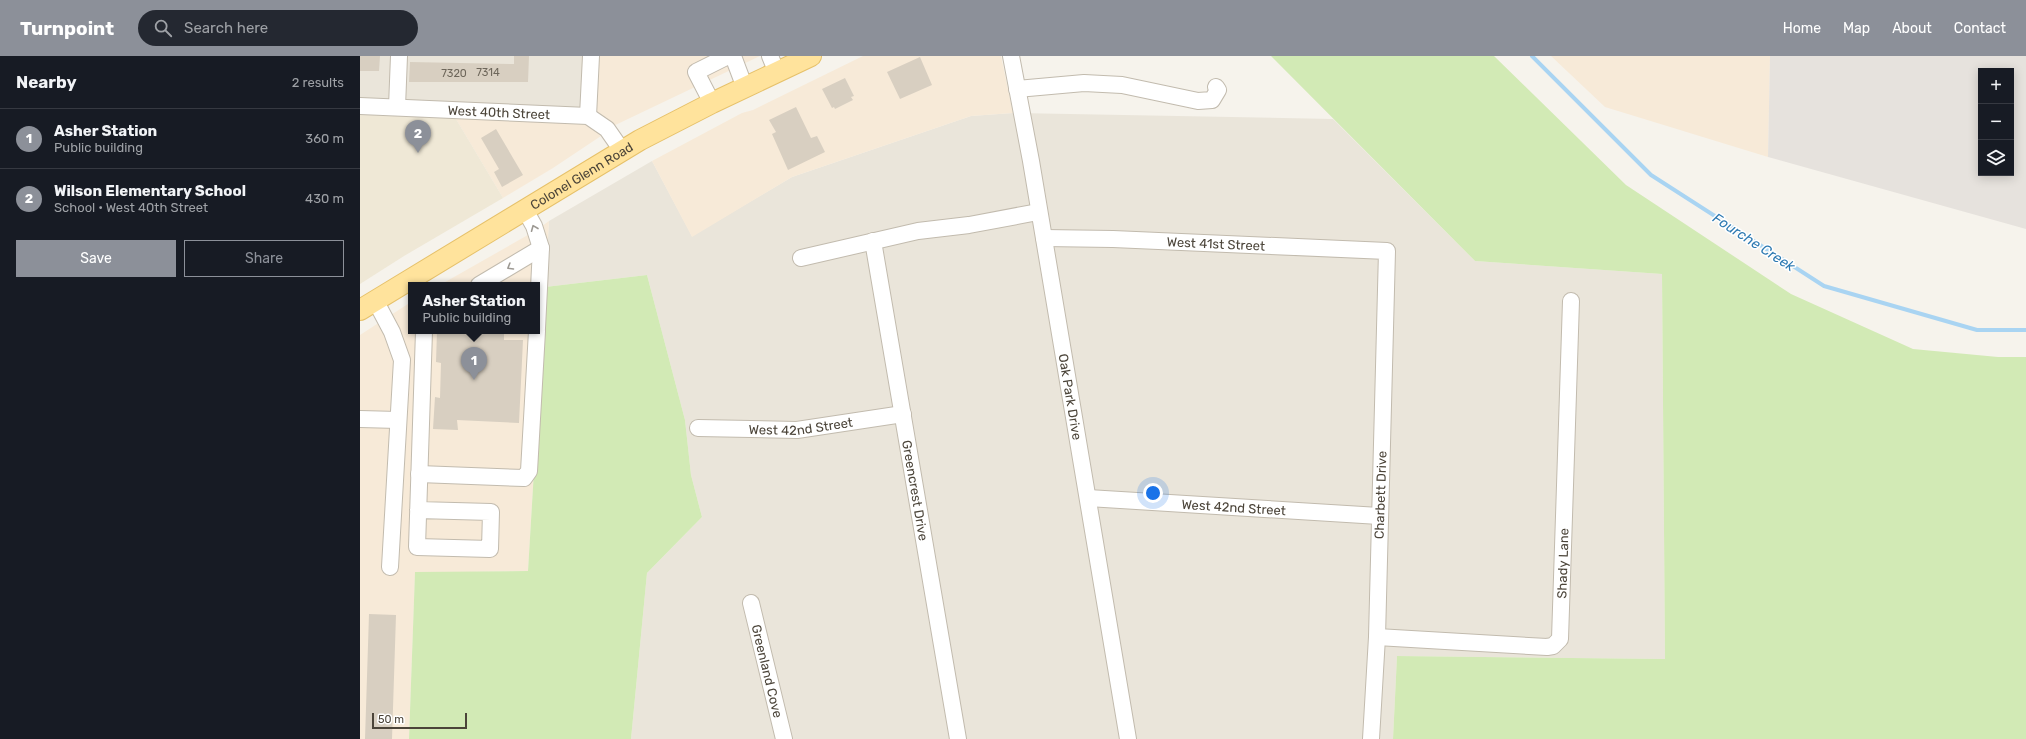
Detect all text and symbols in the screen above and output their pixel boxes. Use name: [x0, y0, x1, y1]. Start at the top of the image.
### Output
search box: [138, 10, 418, 46]
text: Turnpoint: [20, 17, 114, 40]
icon: search: [152, 17, 174, 39]
text: Search here: [184, 19, 268, 37]
text: Home: [1783, 20, 1821, 37]
text: Map: [1843, 20, 1870, 37]
text: About: [1892, 20, 1932, 37]
text: Contact: [1954, 20, 2006, 37]
house number: 7314: [476, 66, 500, 79]
house number: 7320: [441, 67, 467, 80]
map controls: [1978, 68, 2014, 176]
button: +: [1978, 68, 2014, 104]
text: Nearby: [16, 72, 77, 92]
text: 2 results: [292, 75, 344, 90]
street label: West 40th Street: [447, 103, 550, 122]
button: −: [1978, 104, 2014, 140]
pin: 2: [405, 120, 431, 153]
text: Asher Station: [54, 122, 157, 140]
text: 1: [26, 131, 32, 146]
text: 360 m: [305, 131, 344, 146]
street label: Colonel Glenn Road: [528, 139, 636, 213]
text: Public building: [54, 140, 143, 155]
button: layers: [1978, 140, 2014, 176]
text: Wilson Elementary School: [54, 182, 246, 200]
text: 2: [25, 191, 33, 206]
text: 430 m: [305, 191, 344, 206]
text: School · West 40th Street: [54, 200, 208, 215]
water label: Fourche Creek: [1709, 210, 1799, 276]
one-way arrow: [531, 225, 539, 232]
street label: West 41st Street: [1166, 234, 1265, 254]
button: Save: [16, 240, 176, 277]
button: Share: [184, 240, 344, 277]
one-way arrow: [507, 262, 514, 269]
popup: [408, 282, 540, 334]
text: Asher Station: [422, 292, 526, 310]
text: Public building: [422, 310, 511, 325]
pin: 1: [461, 347, 487, 380]
street label: Oak Park Drive: [1055, 353, 1085, 441]
street label: West 42nd Street: [749, 415, 854, 438]
street label: Greencrest Drive: [899, 439, 931, 542]
street label: Charbett Drive: [1371, 451, 1390, 539]
your location: [1143, 483, 1163, 503]
street label: West 42nd Street: [1181, 497, 1286, 518]
street label: Shady Lane: [1554, 528, 1572, 599]
street label: Greenland Cove: [748, 623, 786, 719]
scale bar: [372, 711, 467, 730]
text: 50 m: [378, 713, 404, 726]

